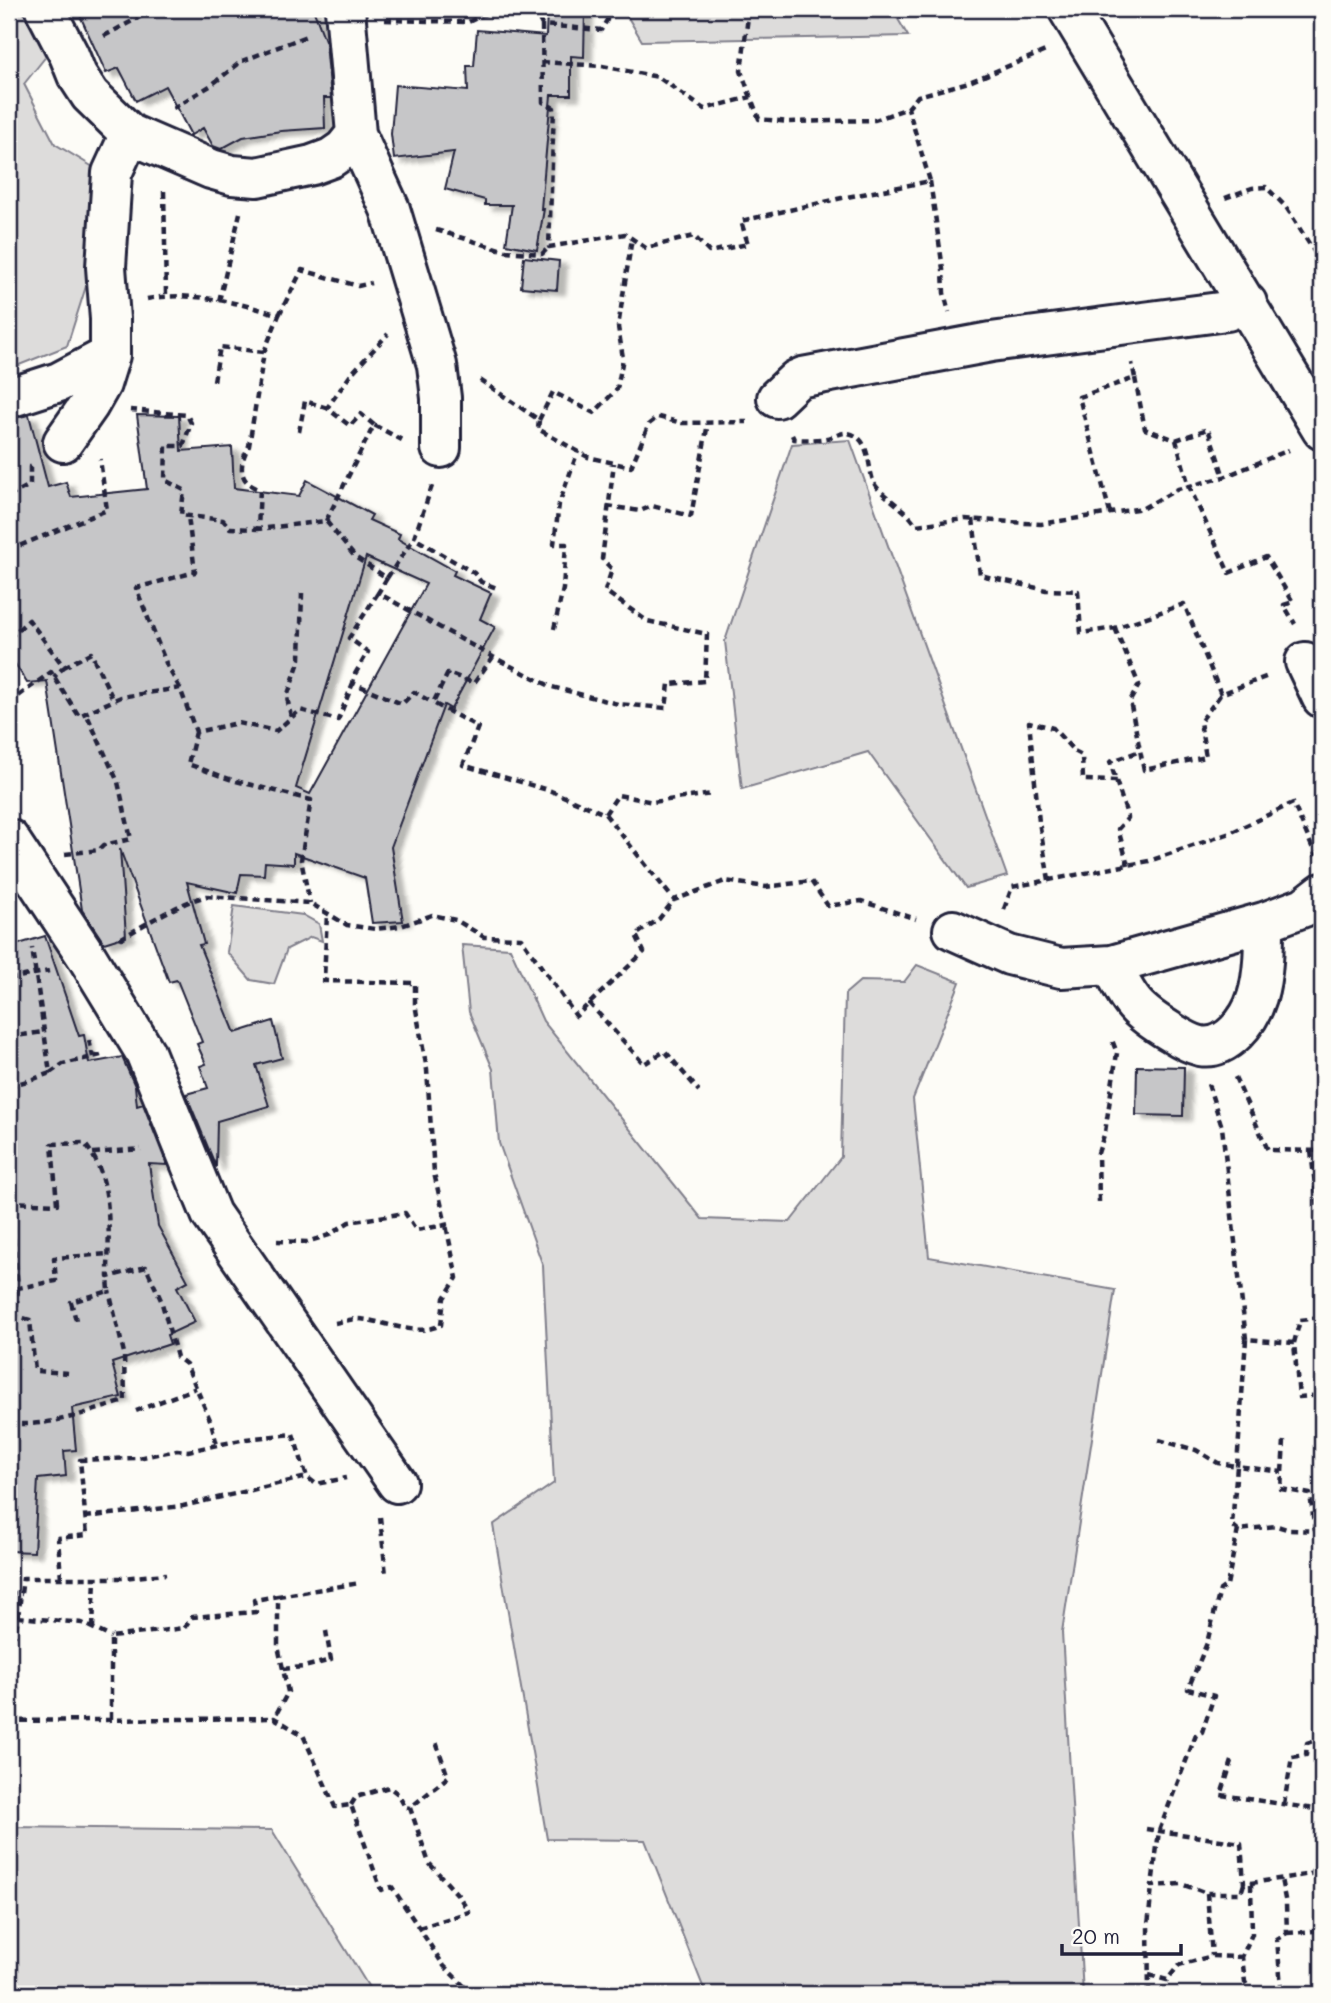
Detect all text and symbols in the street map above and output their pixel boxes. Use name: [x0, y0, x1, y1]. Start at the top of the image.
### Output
scale bar: [1062, 1912, 1180, 1956]
text: 20 m: [1072, 1922, 1120, 1949]

